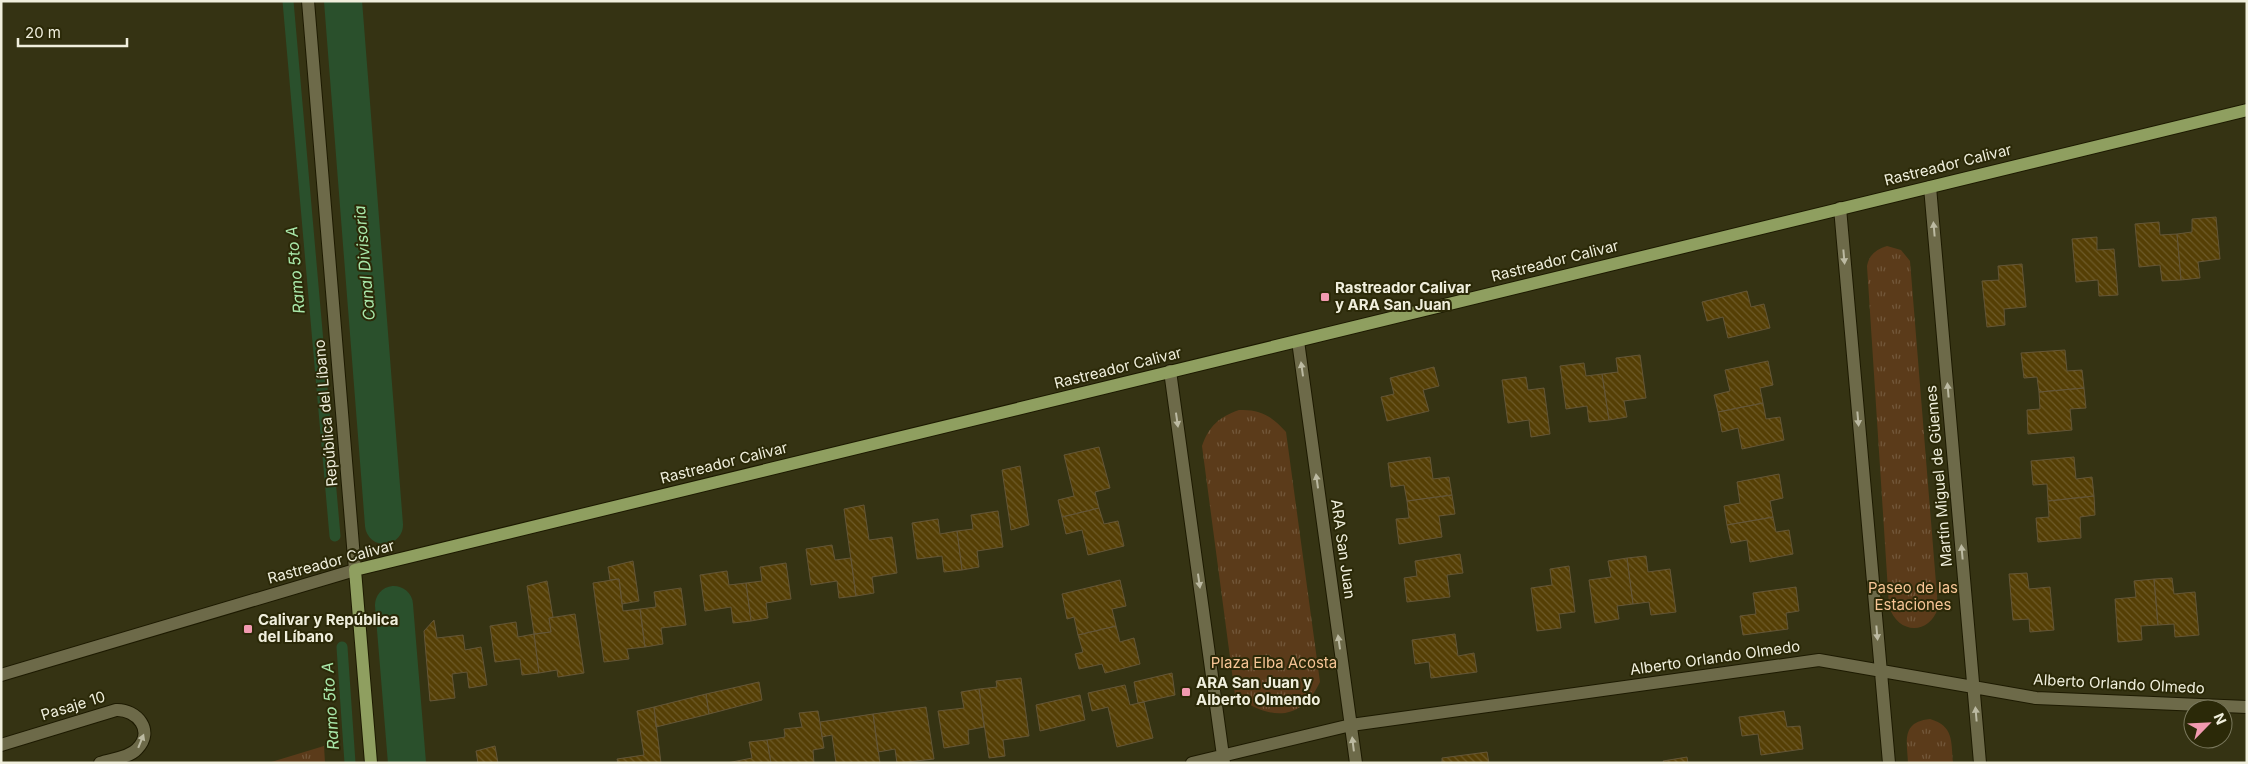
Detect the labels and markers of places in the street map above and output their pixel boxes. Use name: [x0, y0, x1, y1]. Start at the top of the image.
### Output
place label: Rastreador Calivar y ARA San Juan: [1335, 278, 1471, 314]
marker: Rastreador Calivar y ARA San Juan: [1319, 291, 1331, 303]
place label: Calivar y República del Líbano: [258, 610, 398, 646]
marker: Calivar y República del Líbano: [242, 623, 254, 635]
place label: ARA San Juan y Alberto Olmendo: [1196, 673, 1320, 709]
marker: ARA San Juan y Alberto Olmendo: [1180, 686, 1192, 698]

